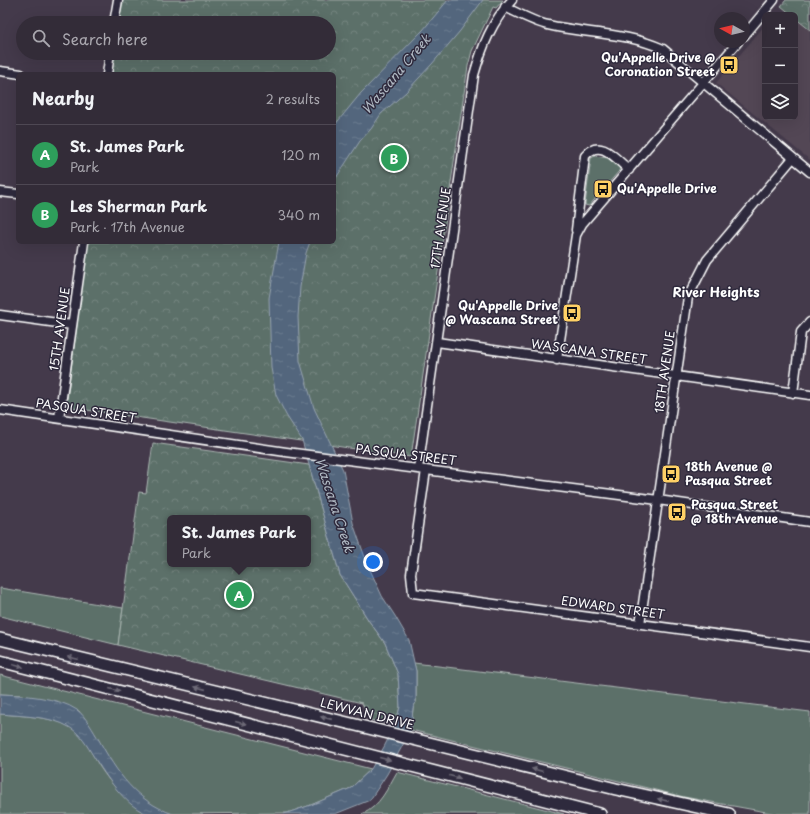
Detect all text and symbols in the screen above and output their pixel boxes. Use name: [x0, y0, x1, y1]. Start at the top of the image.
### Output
north arrow: [714, 12, 750, 48]
map controls: [762, 12, 798, 120]
button: +: [762, 12, 798, 48]
search box: [16, 16, 336, 60]
icon: search: [30, 27, 52, 49]
text: Search here: [62, 27, 148, 50]
water label: Wascana Creek: [357, 29, 435, 118]
place label: Qu'Appelle Drive @ Coronation Street: [601, 48, 716, 80]
button: −: [762, 48, 798, 84]
bus stop icon: Qu'Appelle Drive @ Coronation Street: [718, 54, 740, 76]
button: layers: [762, 84, 798, 120]
text: Nearby: [32, 85, 94, 111]
text: 2 results: [266, 89, 320, 108]
text: St. James Park: [70, 134, 184, 157]
pin: B: [381, 143, 407, 173]
text: A: [40, 145, 50, 164]
text: 120 m: [281, 145, 320, 164]
text: Park: [70, 157, 99, 176]
bus stop icon: Qu'Appelle Drive: [592, 178, 614, 200]
place label: Qu'Appelle Drive: [617, 179, 717, 197]
street label: 17TH AVENUE: [425, 186, 455, 270]
text: Les Sherman Park: [70, 194, 207, 217]
text: B: [41, 205, 49, 224]
text: 340 m: [277, 205, 320, 224]
text: Park · 17th Avenue: [70, 217, 185, 236]
district label: River Heights: [672, 282, 760, 301]
street label: 15TH AVENUE: [44, 286, 74, 372]
place label: Qu'Appelle Drive @ Wascana Street: [445, 296, 558, 328]
bus stop icon: Qu'Appelle Drive @ Wascana Street: [561, 302, 583, 324]
street label: 18TH AVENUE: [649, 329, 679, 414]
street label: WASCANA STREET: [530, 334, 649, 368]
street label: PASQUA STREET: [35, 393, 139, 427]
street label: PASQUA STREET: [355, 439, 458, 469]
water label: Wascana Creek: [311, 455, 360, 556]
place label: 18th Avenue @ Pasqua Street: [685, 457, 773, 489]
bus stop icon: 18th Avenue @ Pasqua Street: [660, 463, 682, 485]
place label: Pasqua Street @ 18th Avenue: [691, 495, 779, 527]
bus stop icon: Pasqua Street @ 18th Avenue: [666, 501, 688, 523]
popup: [167, 515, 311, 567]
text: St. James Park: [182, 520, 296, 543]
text: Park: [182, 543, 211, 562]
your location: [363, 552, 383, 572]
pin: A: [226, 580, 252, 610]
street label: EDWARD STREET: [560, 591, 667, 623]
one-way arrow: [67, 654, 80, 660]
one-way arrow: [12, 663, 24, 669]
one-way arrow: [194, 685, 206, 691]
one-way arrow: [109, 688, 121, 694]
street label: LEWVAN DRIVE: [318, 693, 416, 733]
one-way arrow: [320, 714, 333, 720]
one-way arrow: [235, 720, 247, 726]
one-way arrow: [379, 757, 391, 763]
one-way arrow: [530, 766, 543, 772]
one-way arrow: [450, 774, 462, 780]
one-way arrow: [657, 797, 669, 803]

